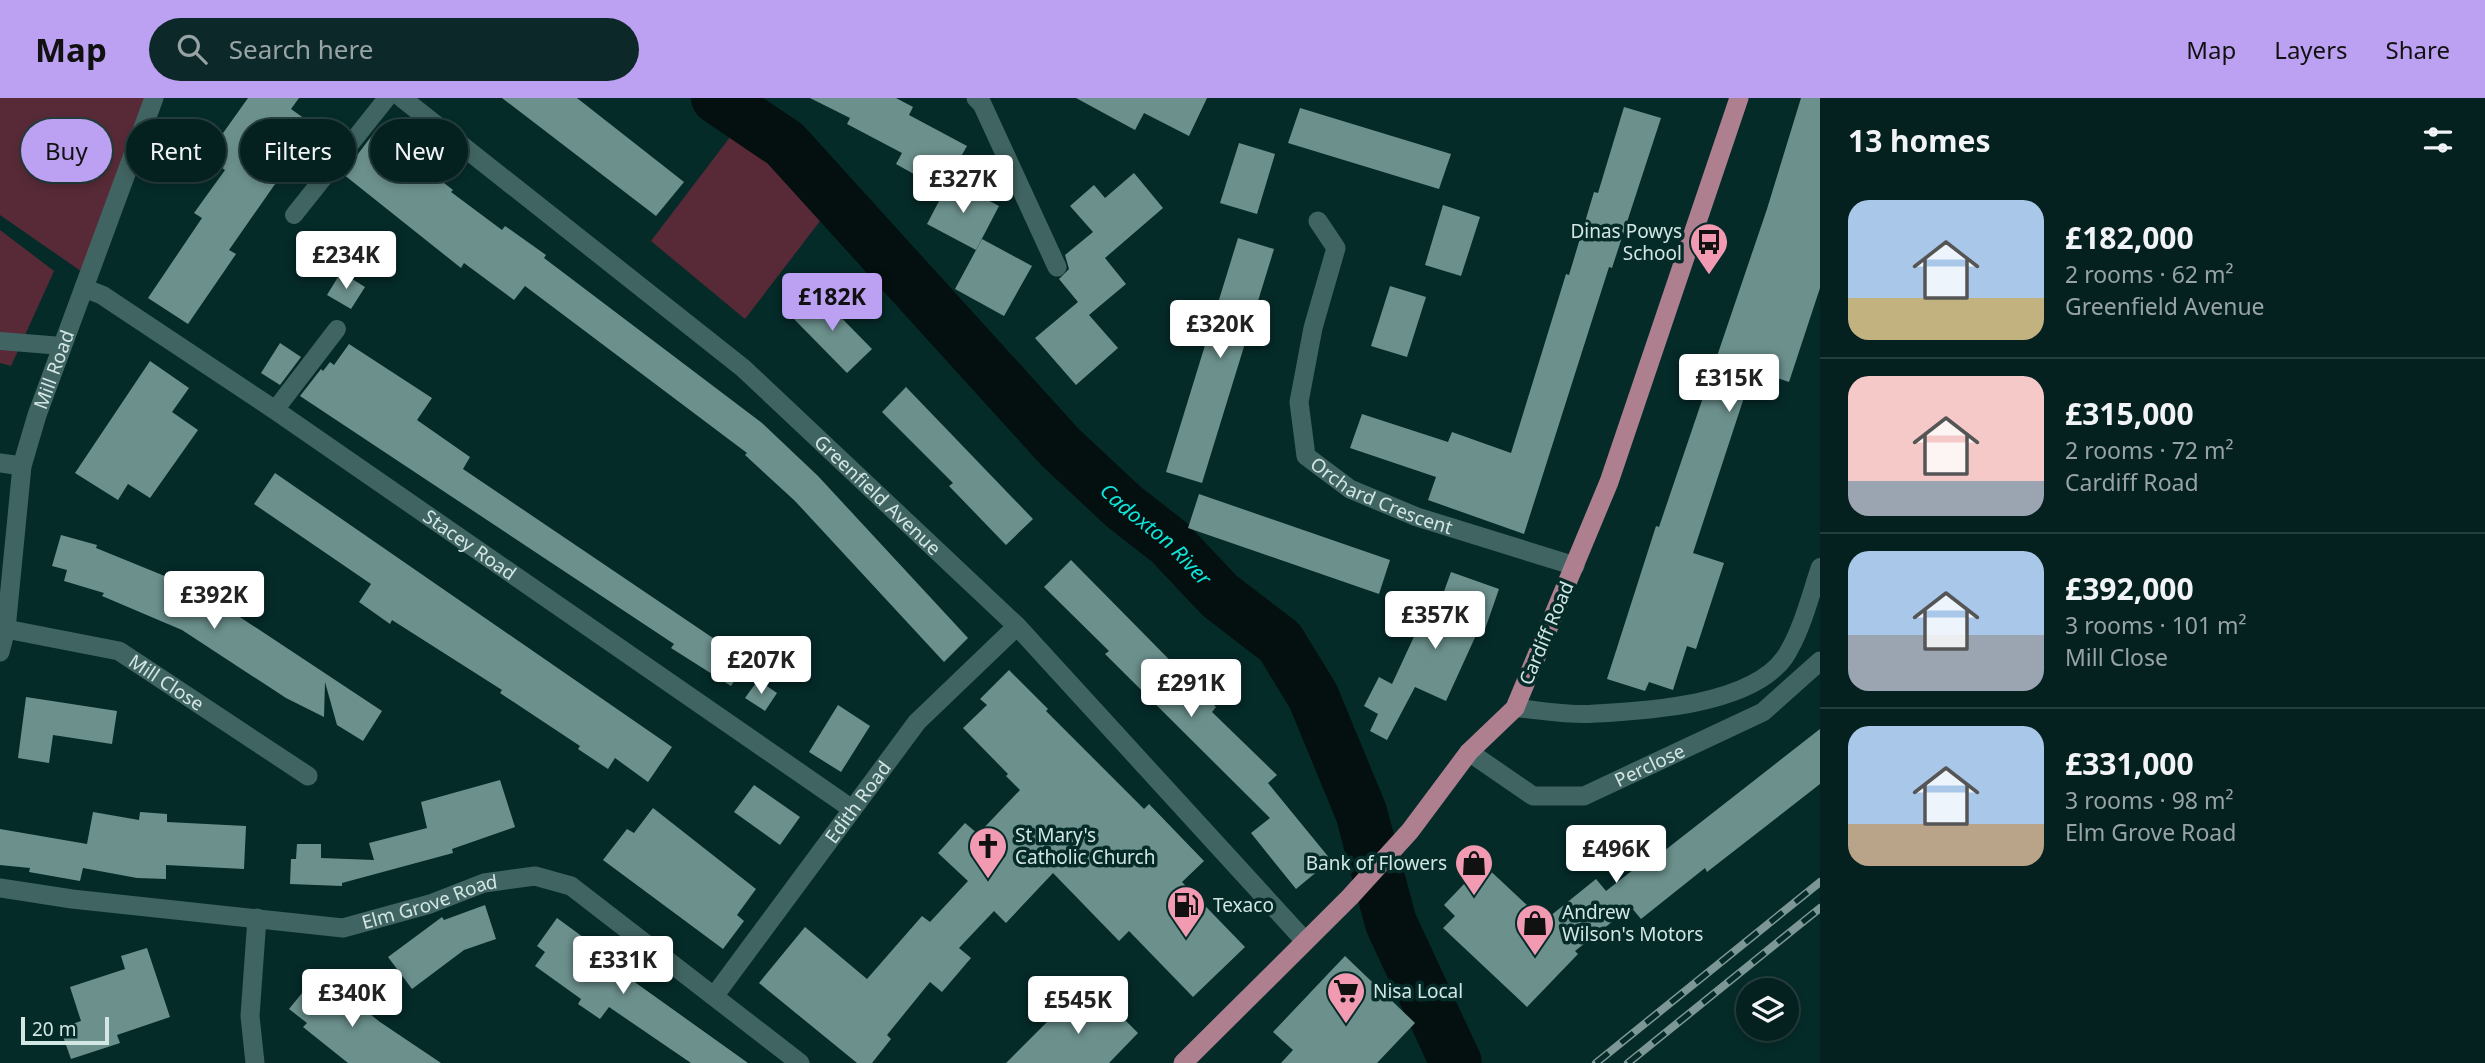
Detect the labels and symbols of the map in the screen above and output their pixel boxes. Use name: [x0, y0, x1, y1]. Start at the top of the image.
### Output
pin: £327K: [914, 156, 1012, 215]
place label: Dinas Powys School: [1570, 218, 1682, 266]
bus stop icon: Dinas Powys School: [1688, 221, 1730, 276]
pin: £234K: [297, 232, 395, 291]
pin: £182K: [783, 274, 881, 333]
pin: £320K: [1171, 300, 1269, 360]
street label: Mill Road: [27, 326, 80, 413]
pin: £315K: [1680, 354, 1778, 414]
street label: Greenfield Avenue: [809, 429, 947, 561]
street label: Orchard Crescent: [1305, 451, 1456, 540]
water label: Cadoxton River: [1094, 477, 1219, 592]
street label: Stacey Road: [418, 503, 522, 586]
pin: £392K: [165, 572, 263, 631]
street label: Cardiff Road: [1512, 577, 1580, 689]
pin: £357K: [1386, 592, 1484, 651]
pin: £207K: [712, 636, 810, 696]
street label: Mill Close: [124, 648, 209, 717]
pin: £291K: [1142, 660, 1240, 719]
street label: Perclose: [1610, 738, 1689, 793]
street label: Edith Road: [819, 756, 897, 849]
place label: St Mary's Catholic Church: [1015, 822, 1155, 870]
church icon: St Mary's Catholic Church: [967, 825, 1009, 880]
pin: £496K: [1567, 826, 1665, 885]
shop icon: Bank of Flowers: [1453, 842, 1495, 897]
place label: Bank of Flowers: [1306, 850, 1447, 876]
street label: Elm Grove Road: [359, 868, 499, 935]
fuel station icon: Texaco: [1165, 884, 1207, 939]
place label: Texaco: [1213, 892, 1274, 918]
place label: Andrew Wilson's Motors: [1562, 899, 1703, 947]
shop icon: Andrew Wilson's Motors: [1514, 902, 1556, 957]
pin: £331K: [574, 936, 672, 996]
pin: £340K: [303, 970, 401, 1029]
supermarket icon: Nisa Local: [1325, 970, 1367, 1025]
pin: £545K: [1029, 976, 1127, 1036]
place label: Nisa Local: [1373, 978, 1463, 1004]
scale bar: [21, 1014, 108, 1046]

